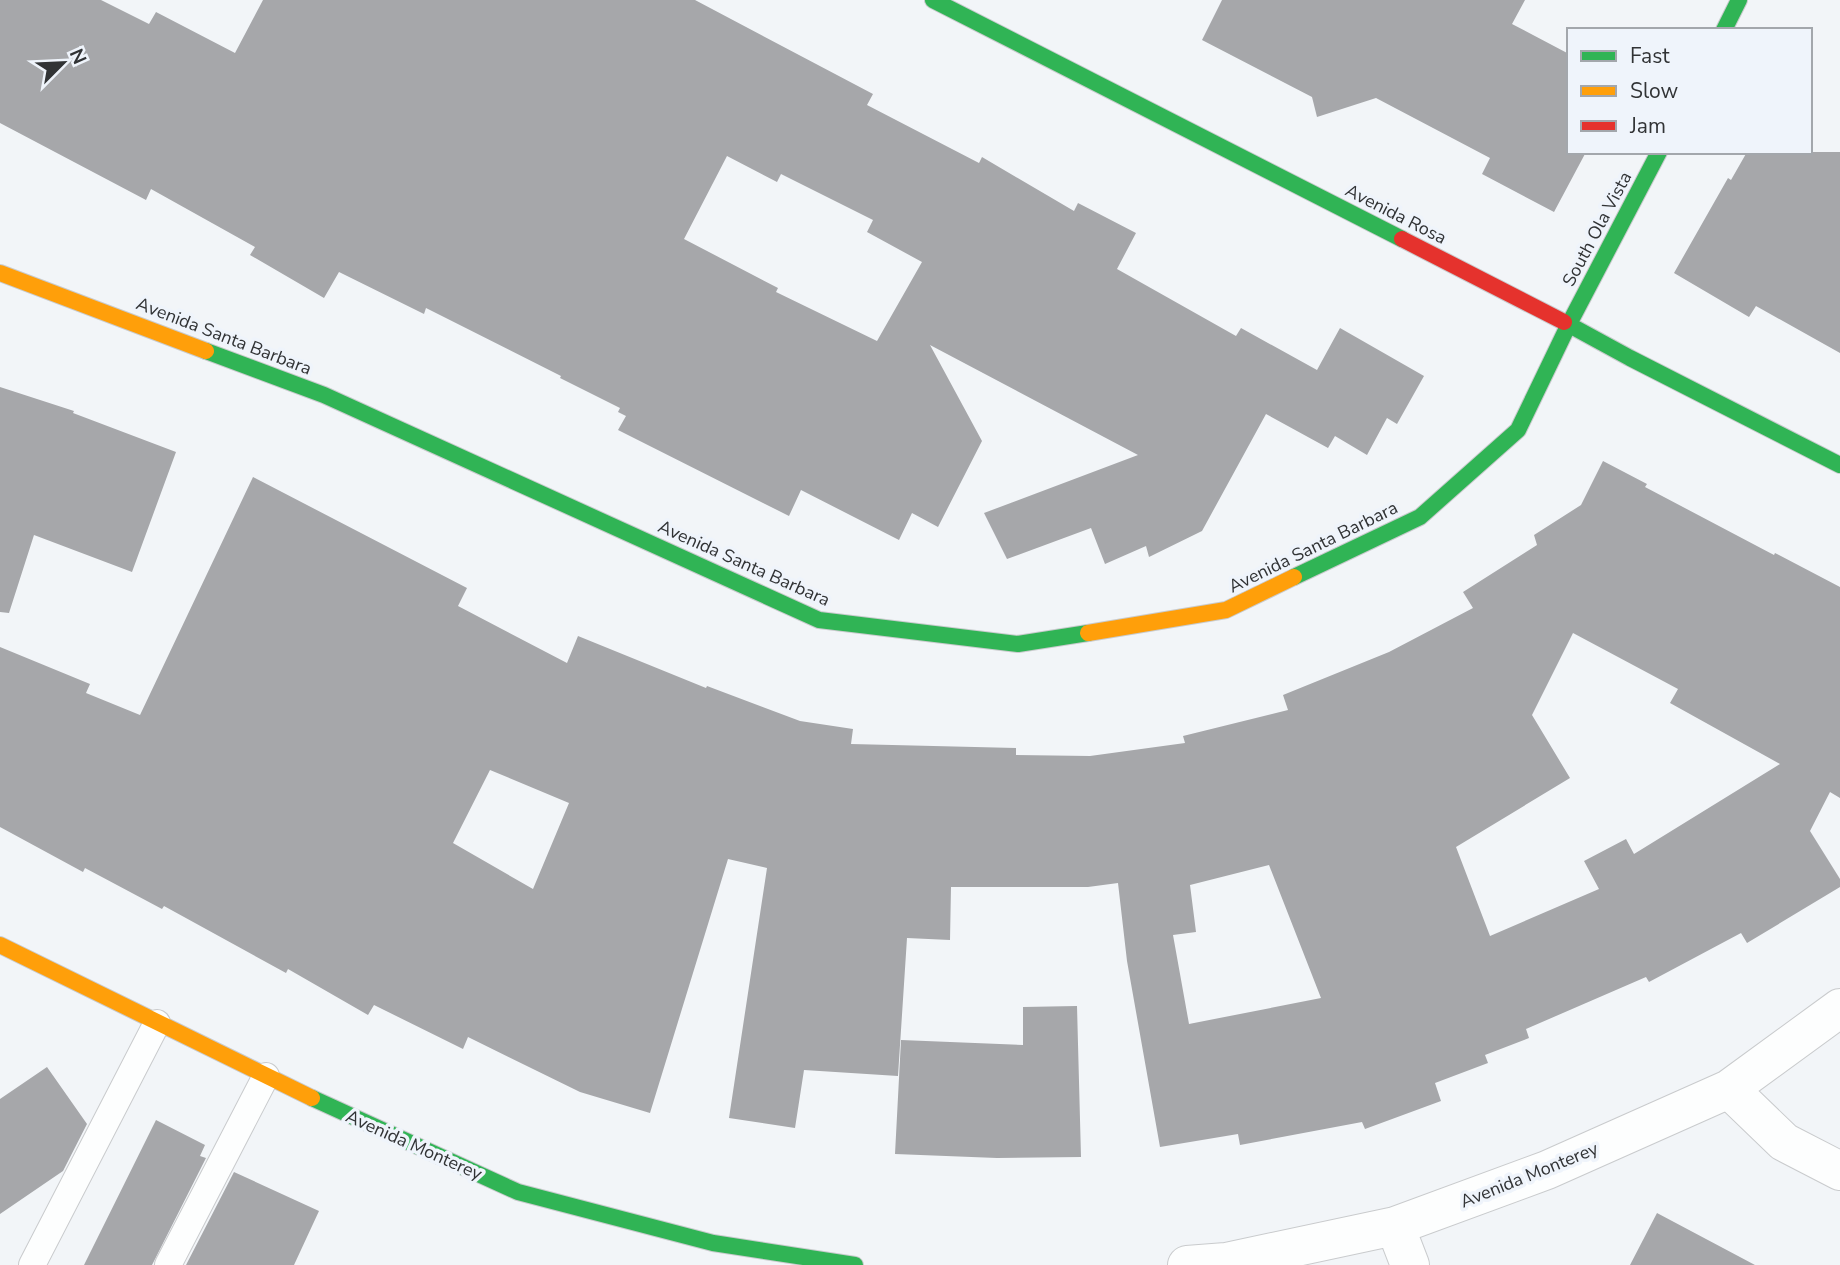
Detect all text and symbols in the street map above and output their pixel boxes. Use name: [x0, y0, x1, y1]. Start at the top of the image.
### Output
north arrow: [28, 28, 98, 98]
legend: [1567, 28, 1812, 154]
text: Fast: [1630, 42, 1670, 70]
text: N: [63, 45, 92, 68]
text: Slow: [1630, 77, 1679, 105]
text: Jam: [1629, 112, 1666, 140]
street label: South Ola Vista: [1557, 167, 1637, 291]
street label: Avenida Rosa: [1341, 178, 1451, 250]
street label: Avenida Santa Barbara: [133, 292, 315, 380]
street label: Avenida Santa Barbara: [1224, 495, 1402, 599]
street label: Avenida Santa Barbara: [654, 514, 834, 612]
street label: Avenida Monterey: [342, 1104, 487, 1186]
street label: Avenida Monterey: [1456, 1136, 1602, 1214]

